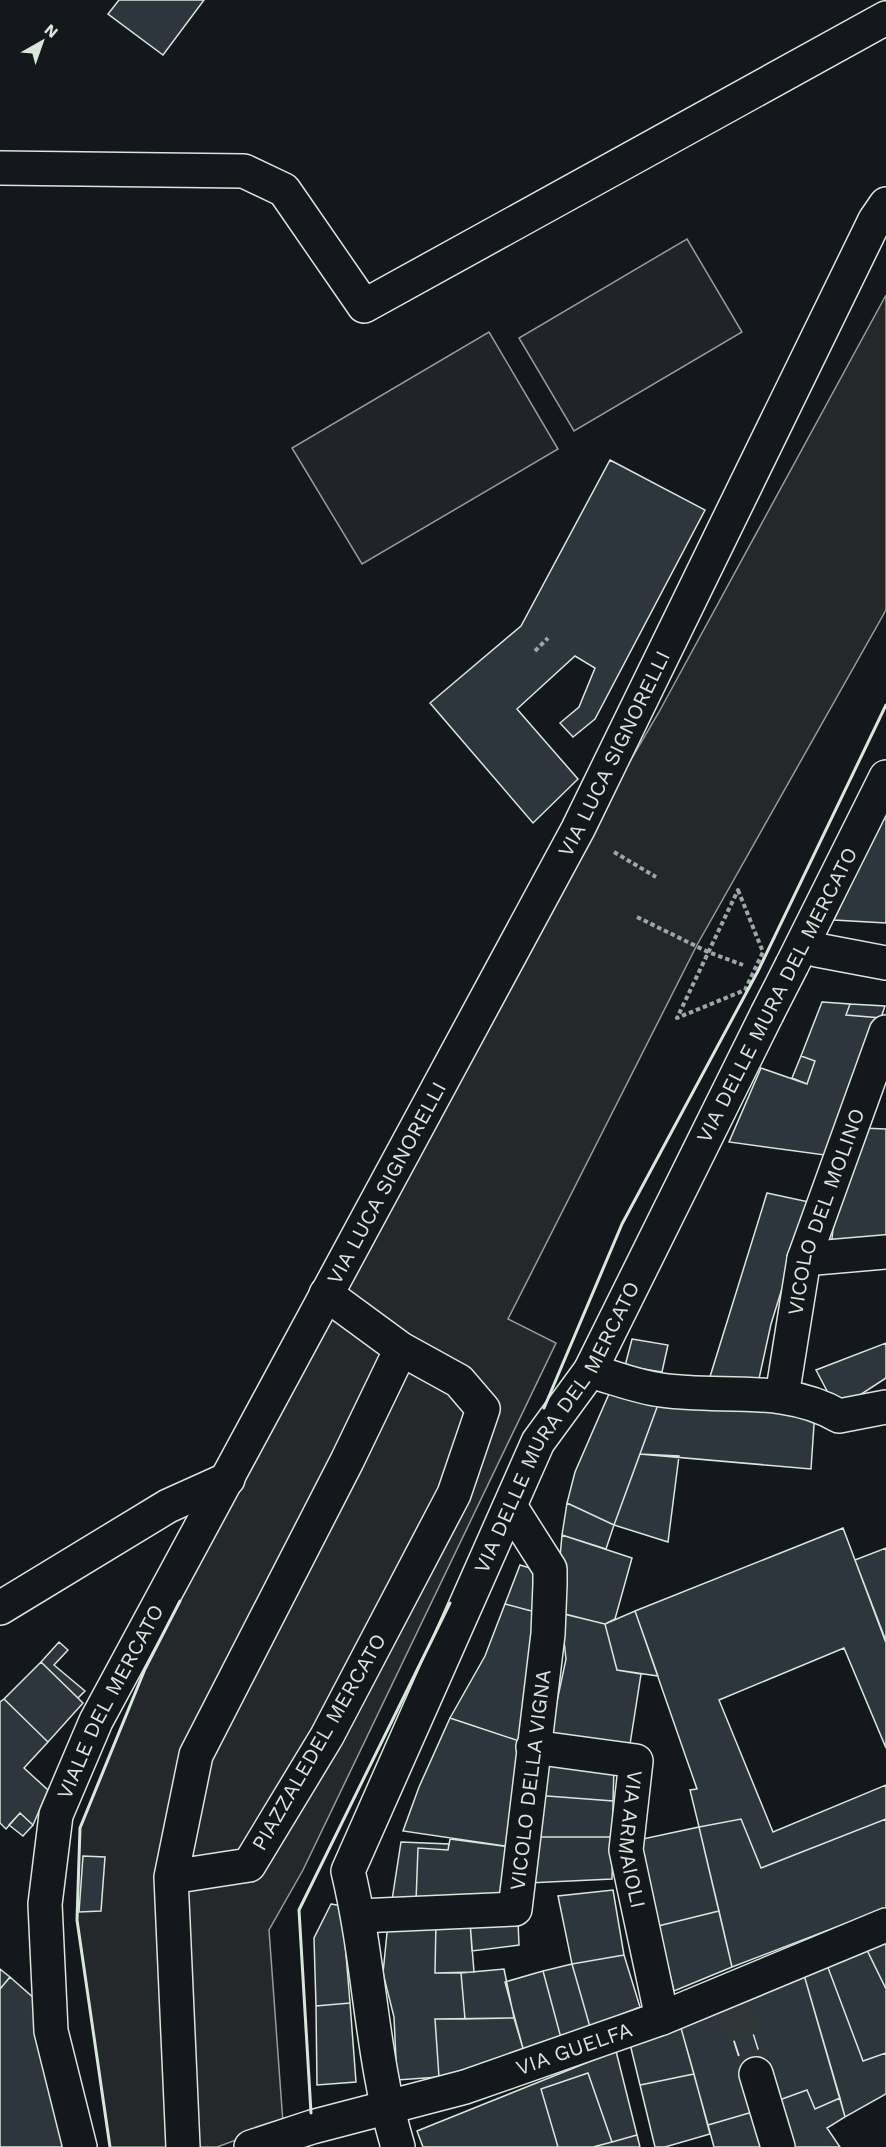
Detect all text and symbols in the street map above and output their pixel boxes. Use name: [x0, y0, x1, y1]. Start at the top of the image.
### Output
north arrow: [12, 12, 72, 72]
text: N: [41, 20, 62, 42]
street label: VIA LUCA SIGNORELLI: [552, 646, 675, 861]
street label: VIA DELLE MURA DEL MERCATO: [691, 843, 862, 1147]
street label: VIA LUCA SIGNORELLI: [321, 1077, 451, 1288]
street label: VICOLO DEL MOLINO: [782, 1105, 869, 1317]
street label: VIA DELLE MURA DEL MERCATO: [469, 1277, 644, 1577]
street label: VIALE DEL MERCATO: [51, 1600, 169, 1803]
street label: PIAZZALEDEL MERCATO: [246, 1629, 391, 1855]
street label: VICOLO DELLA VIGNA: [504, 1668, 556, 1892]
street label: VIA ARMAIOLI: [614, 1769, 651, 1910]
street label: VIA GUELFA: [513, 2016, 635, 2080]

